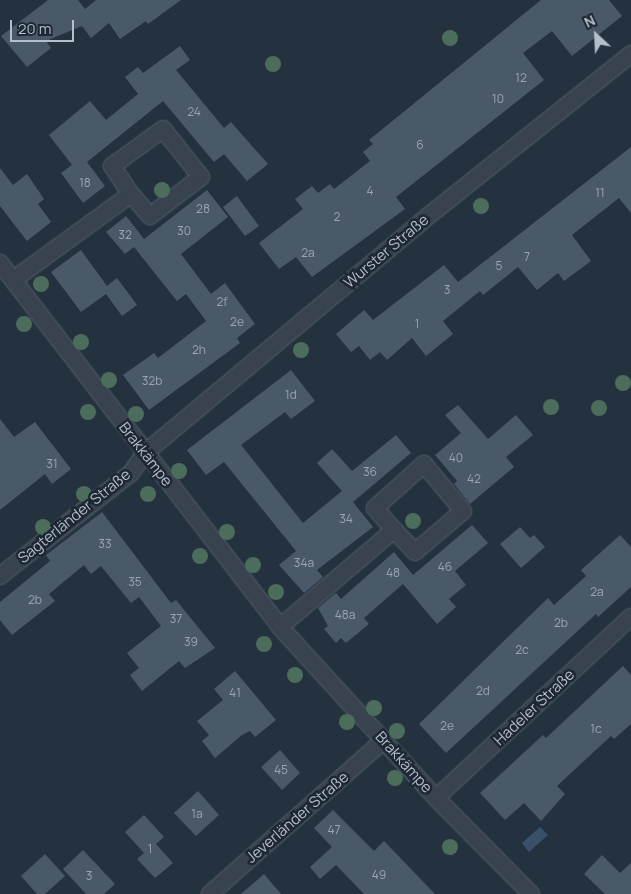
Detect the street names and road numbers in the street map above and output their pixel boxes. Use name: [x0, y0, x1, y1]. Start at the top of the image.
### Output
street label: Wurster Straße: [340, 210, 432, 292]
street label: Brakkämpe: [115, 418, 177, 490]
street label: Sagterländer Straße: [14, 465, 134, 567]
street label: Hadeler Straße: [490, 665, 578, 749]
street label: Brakkämpe: [372, 728, 436, 796]
street label: Jeverländer Straße: [242, 768, 352, 866]

